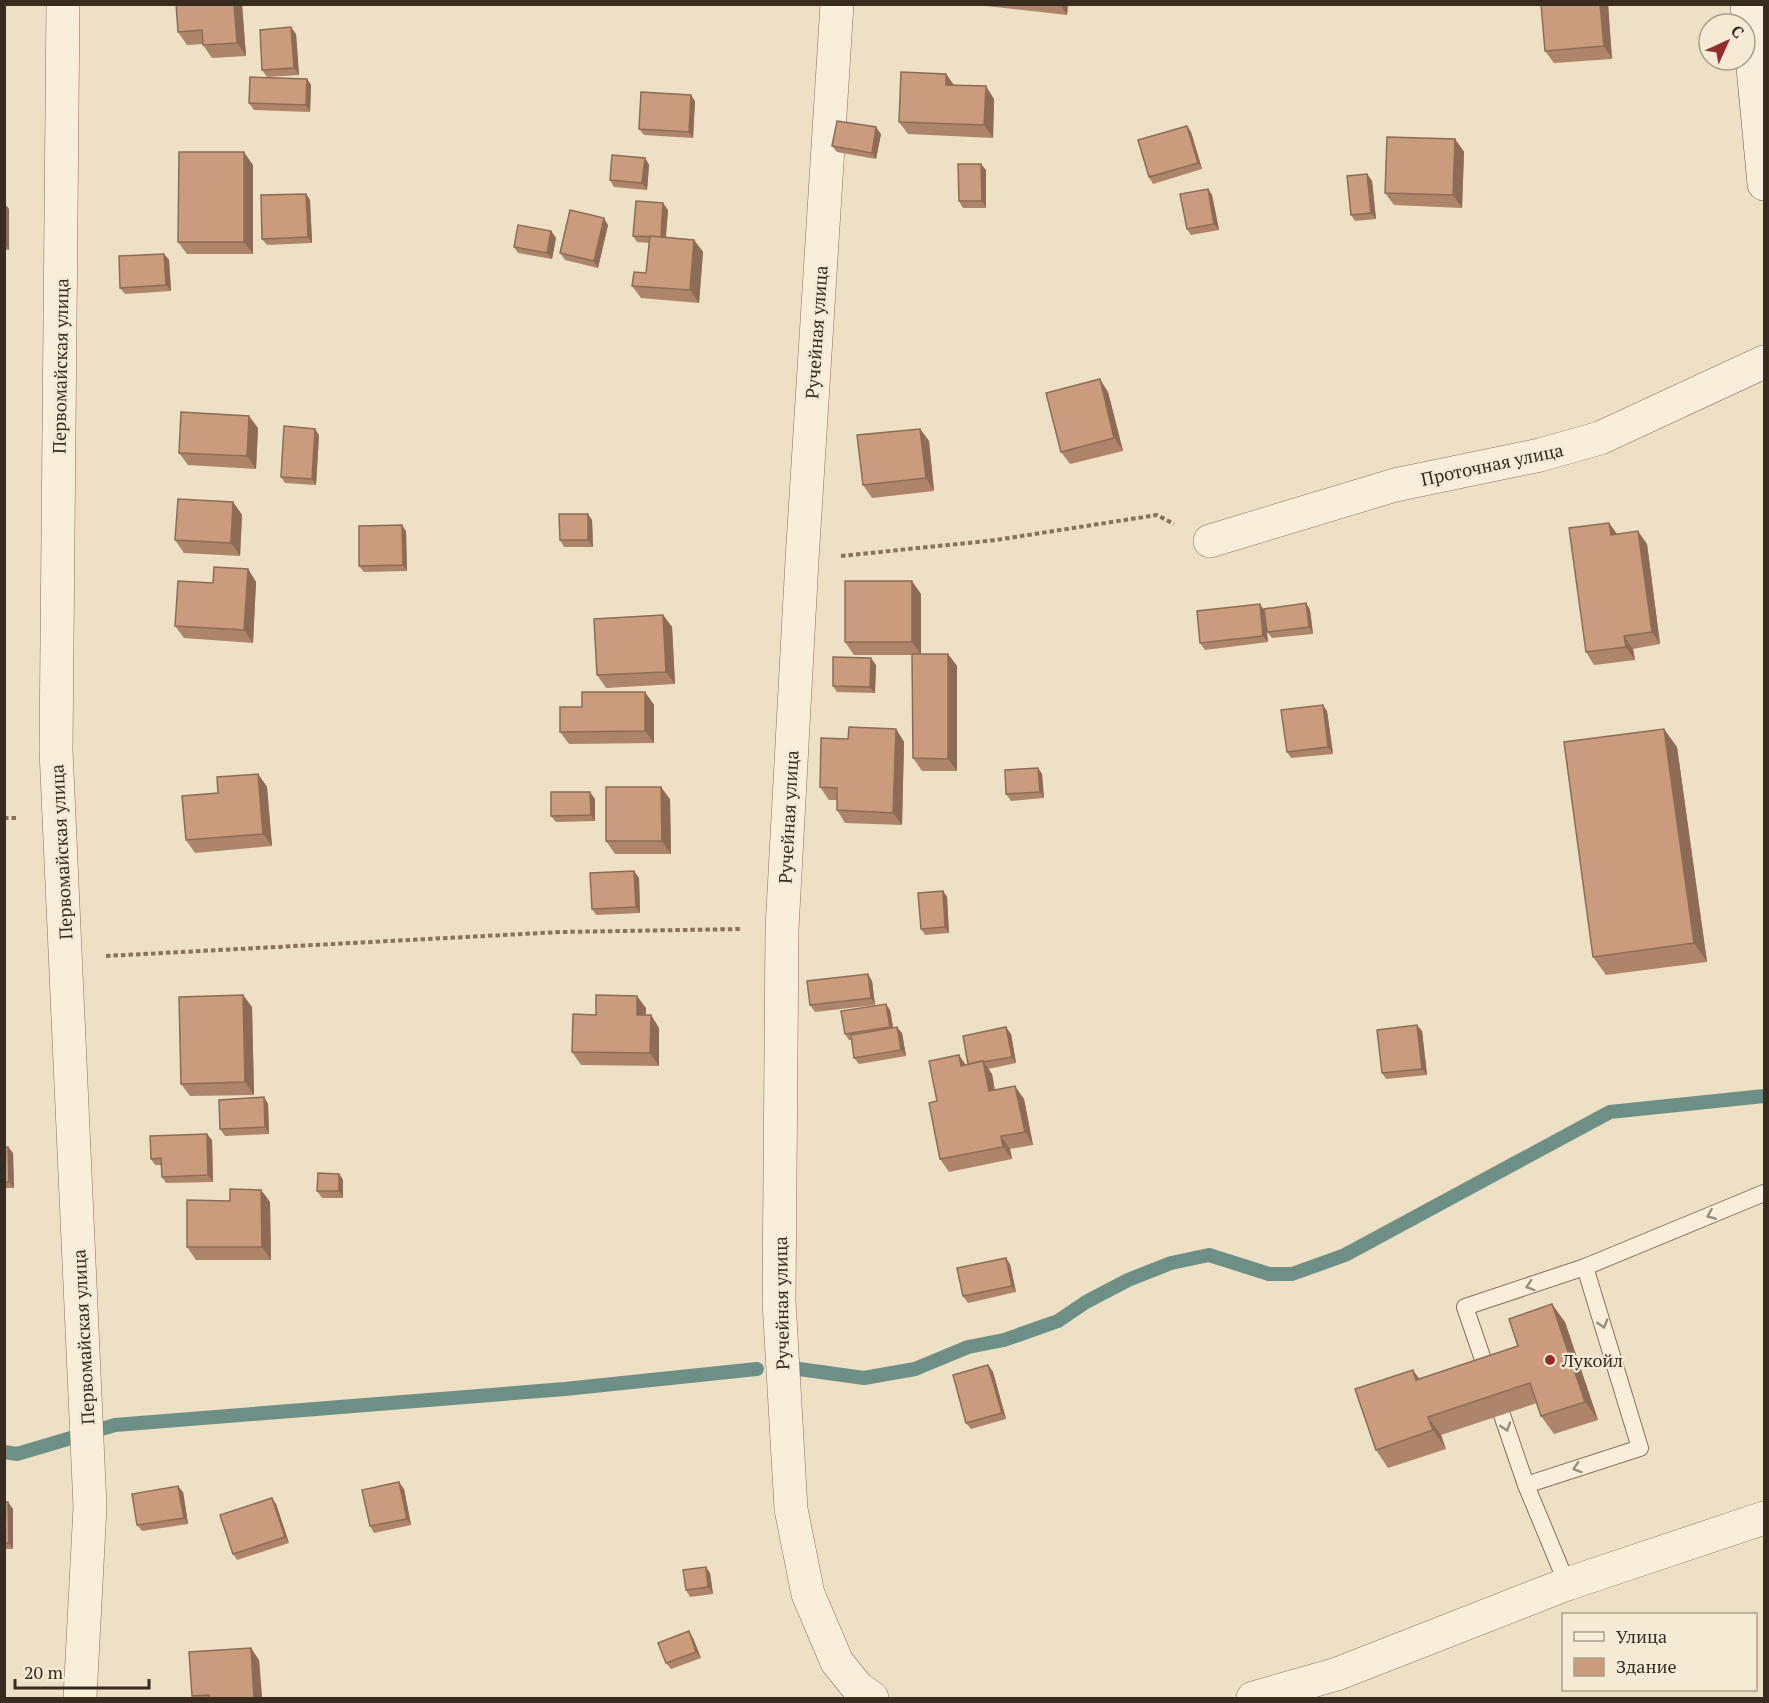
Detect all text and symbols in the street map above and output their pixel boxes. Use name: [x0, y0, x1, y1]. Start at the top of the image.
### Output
north arrow: [1697, 12, 1757, 72]
text: С: [1726, 20, 1749, 43]
street label: Ручейная улица: [799, 265, 833, 399]
street label: Первомайская улица: [46, 278, 74, 454]
street label: Проточная улица: [1419, 437, 1565, 491]
street label: Ручейная улица: [773, 750, 803, 884]
street label: Первомайская улица: [44, 764, 78, 940]
one-way arrow: [1706, 1208, 1717, 1220]
street label: Ручейная улица: [768, 1236, 794, 1370]
street label: Первомайская улица: [66, 1249, 100, 1425]
one-way arrow: [1525, 1278, 1536, 1291]
one-way arrow: [1595, 1318, 1608, 1329]
place label: Лукойл: [1561, 1348, 1623, 1372]
marker: Лукойл: [1543, 1353, 1557, 1367]
one-way arrow: [1499, 1421, 1511, 1432]
one-way arrow: [1572, 1461, 1583, 1473]
legend: [1562, 1613, 1757, 1691]
text: Улица: [1616, 1624, 1667, 1648]
scale bar: [15, 1652, 148, 1690]
text: Здание: [1616, 1654, 1676, 1678]
text: 20 m: [24, 1660, 64, 1684]

